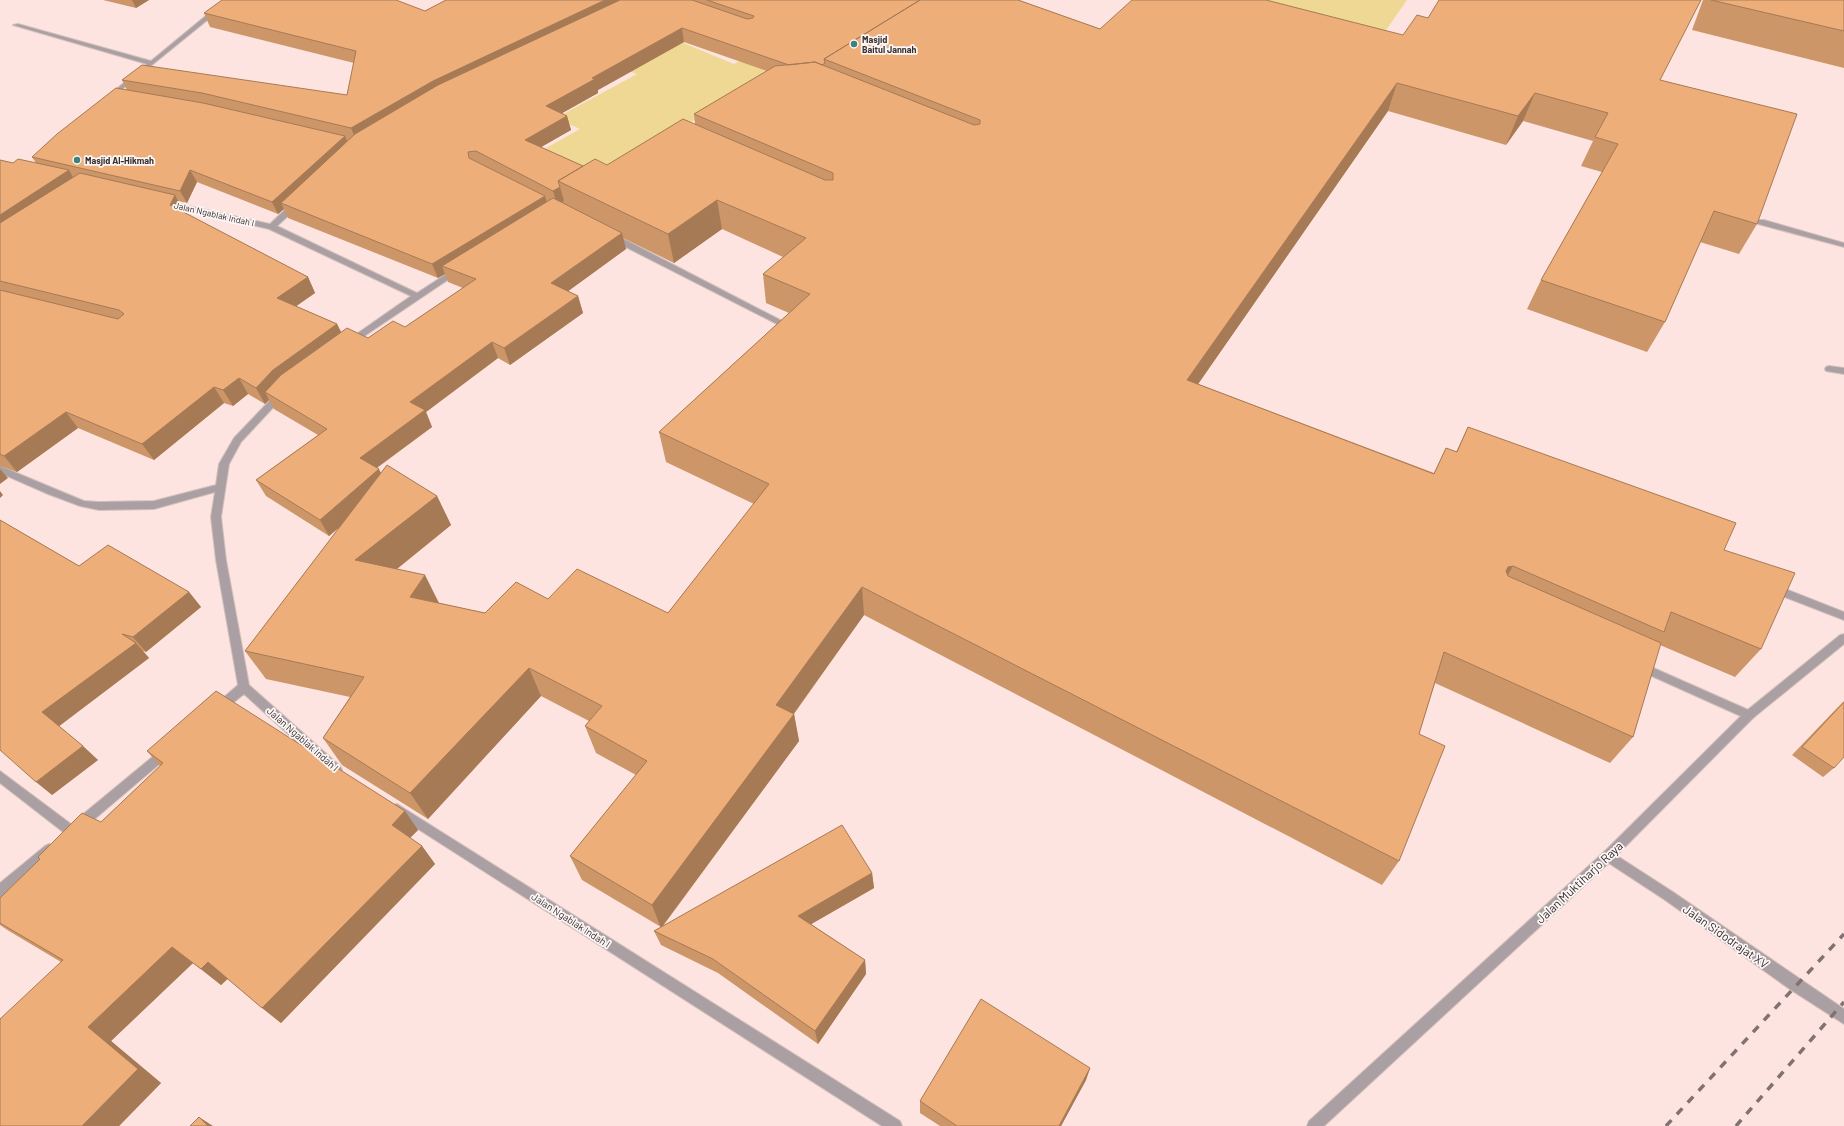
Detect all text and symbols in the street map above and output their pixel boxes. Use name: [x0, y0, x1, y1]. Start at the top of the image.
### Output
place label: Masjid Baitul Jannah: [862, 34, 917, 55]
marker: Masjid Baitul Jannah: [849, 39, 859, 49]
marker: Masjid Al-Hikmah: [72, 155, 82, 165]
place label: Masjid Al-Hikmah: [85, 155, 154, 166]
street label: Jalan Ngablak Indah I: [173, 199, 255, 229]
street label: Jalan Ngablak Indah I: [265, 705, 341, 773]
street label: Jalan Muktiharjo Raya: [1533, 838, 1625, 926]
street label: Jalan Ngablak Indah I: [529, 890, 613, 950]
street label: Jalan Sidodrajat XV: [1681, 901, 1771, 971]

